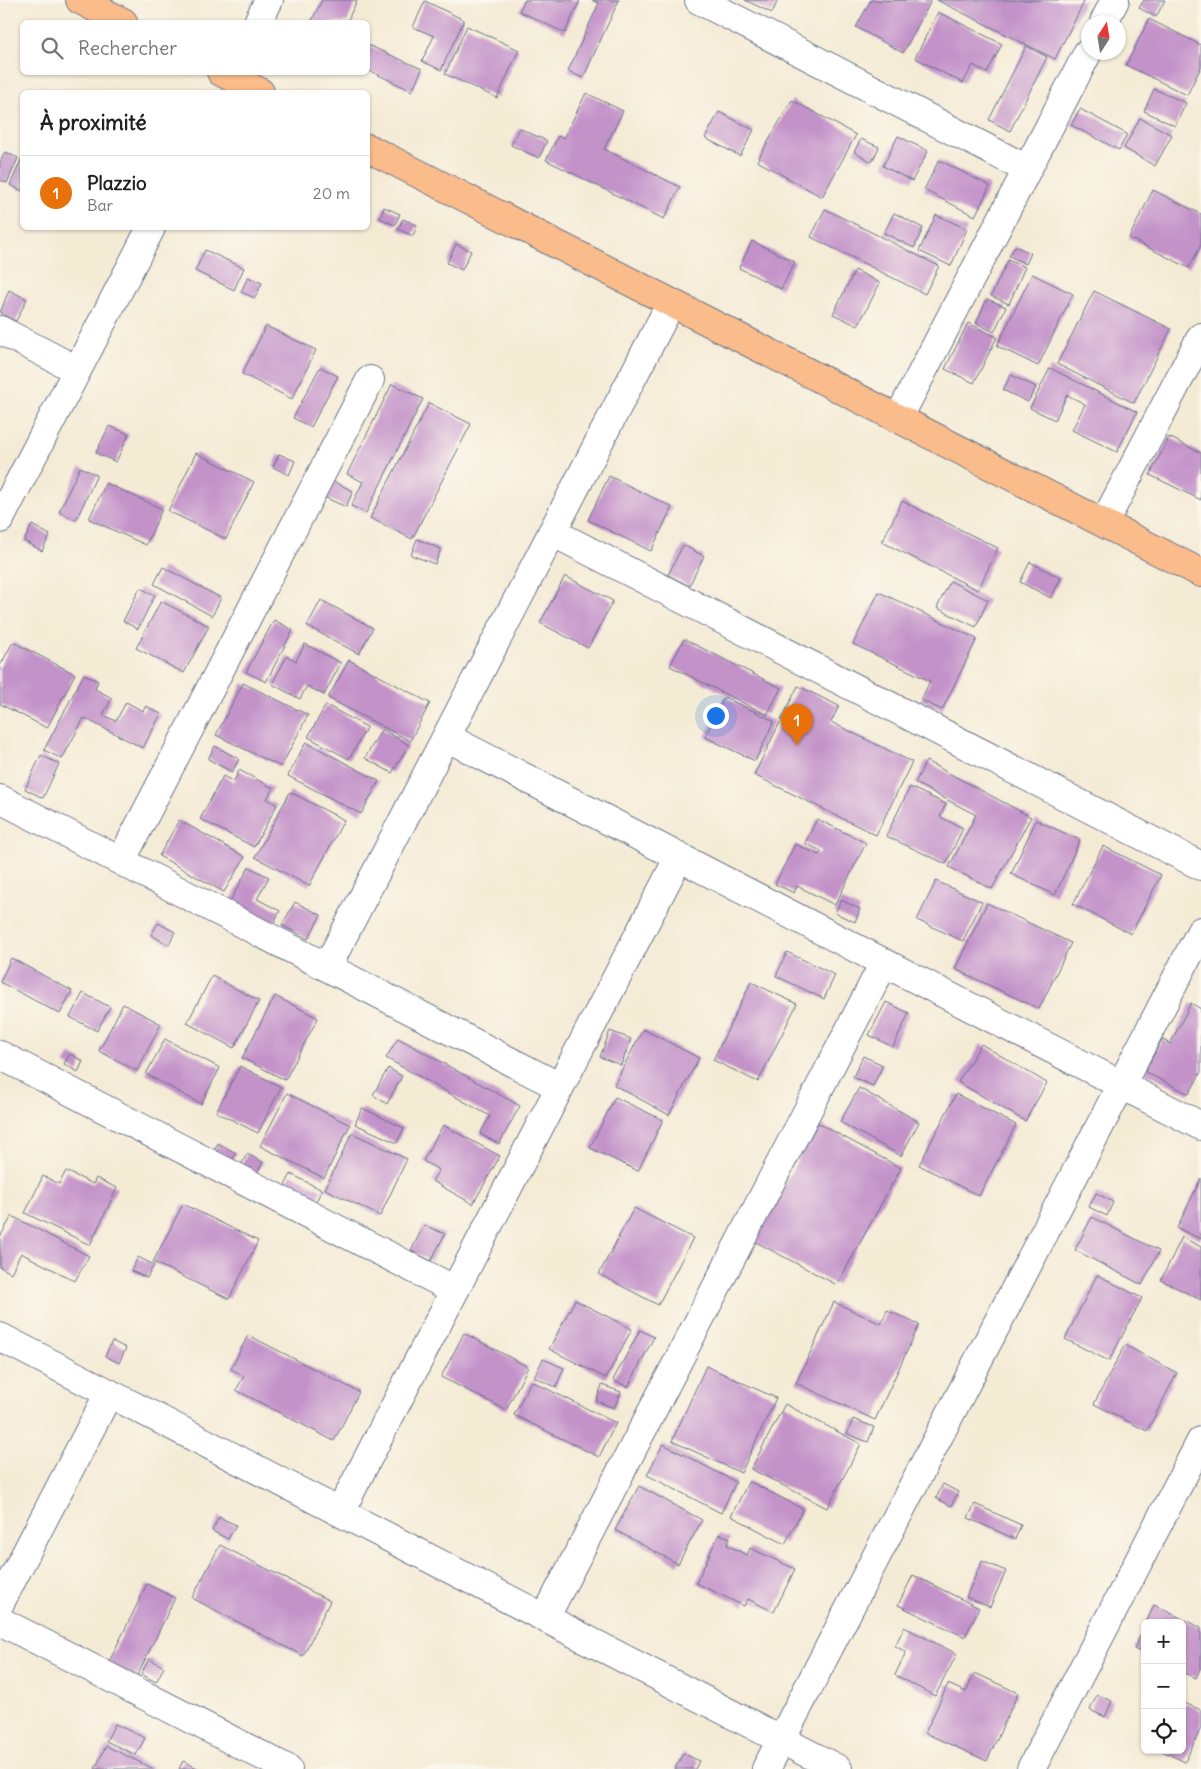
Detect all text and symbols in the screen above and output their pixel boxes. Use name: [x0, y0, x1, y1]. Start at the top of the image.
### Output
north arrow: [1081, 15, 1126, 60]
search box: [20, 20, 370, 75]
icon: search: [38, 34, 66, 62]
text: Rechercher: [78, 36, 177, 60]
text: À proximité: [40, 109, 147, 136]
text: Plazzio: [87, 171, 147, 195]
text: 1: [53, 183, 59, 203]
text: 20 m: [313, 183, 350, 203]
text: Bar: [87, 195, 113, 215]
your location: [703, 703, 729, 729]
pin: 1: [781, 704, 813, 745]
map controls: [1141, 1619, 1186, 1754]
button: +: [1141, 1619, 1186, 1664]
button: −: [1141, 1664, 1186, 1709]
button: locate: [1141, 1709, 1186, 1754]

